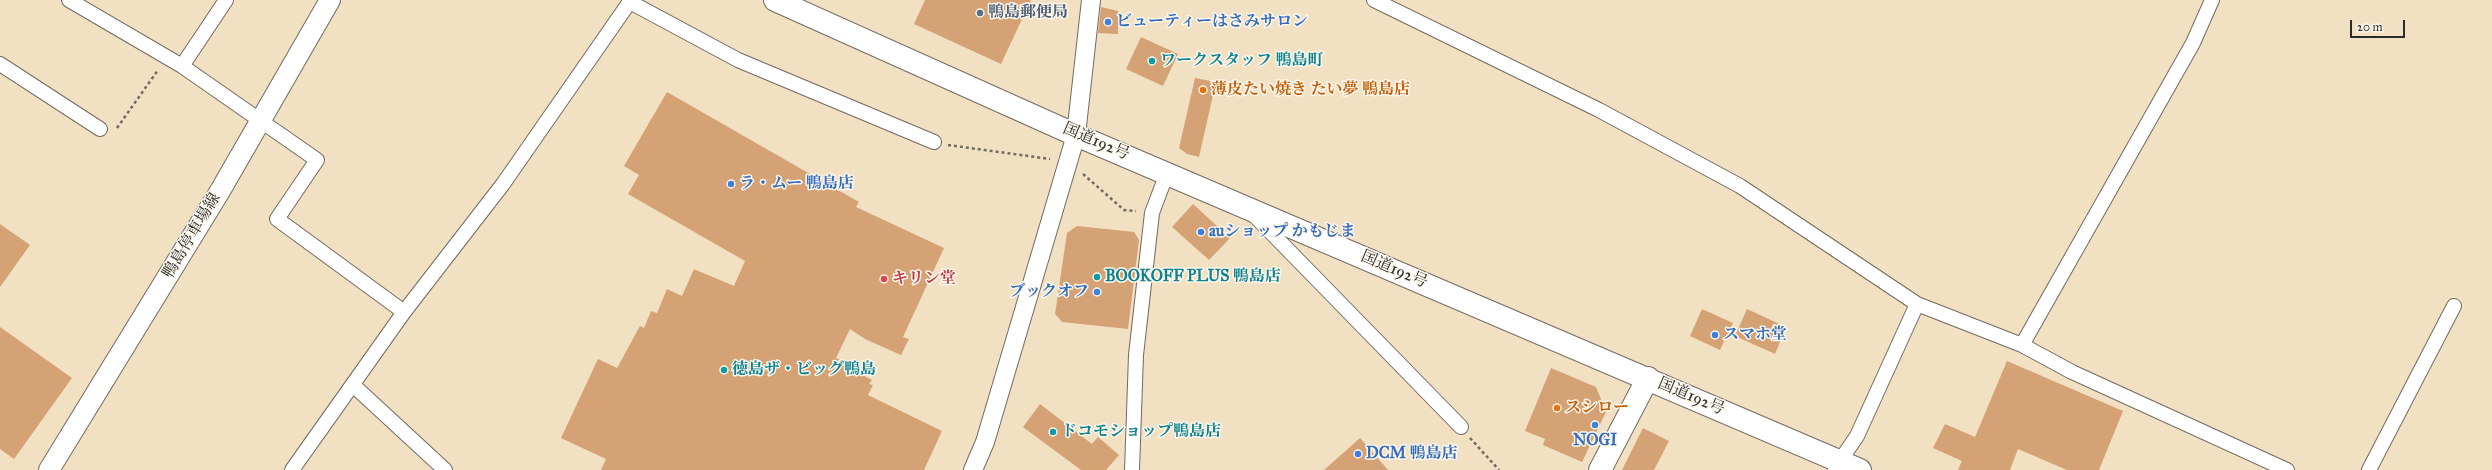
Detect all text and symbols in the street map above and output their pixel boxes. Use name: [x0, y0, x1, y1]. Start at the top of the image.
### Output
place label: 鴨島郵便局: [988, 3, 1068, 23]
marker: 鴨島郵便局: [975, 8, 985, 18]
place label: ビューティーはさみサロン: [1116, 12, 1308, 32]
scale bar: [2352, 12, 2407, 38]
marker: ビューティーはさみサロン: [1103, 17, 1113, 27]
text: 20 m: [2357, 20, 2383, 34]
place label: ワークスタッフ 鴨島町: [1160, 51, 1323, 71]
marker: ワークスタッフ 鴨島町: [1147, 56, 1157, 66]
place label: 薄皮たい焼き たい夢 鴨島店: [1211, 80, 1410, 100]
marker: 薄皮たい焼き たい夢 鴨島店: [1198, 85, 1208, 95]
street label: 国道192号: [1060, 119, 1132, 165]
place label: ラ・ムー 鴨島店: [739, 174, 854, 194]
marker: ラ・ムー 鴨島店: [726, 179, 736, 189]
street label: 鴨島停車場線: [159, 190, 225, 282]
place label: auショップ かもじま: [1209, 222, 1356, 242]
marker: auショップ かもじま: [1196, 227, 1206, 237]
street label: 国道192号: [1358, 247, 1430, 293]
place label: BOOKOFF PLUS 鴨島店: [1105, 267, 1281, 287]
place label: キリン堂: [892, 269, 956, 289]
marker: BOOKOFF PLUS 鴨島店: [1092, 272, 1102, 282]
marker: キリン堂: [879, 274, 889, 284]
place label: ブックオフ: [1009, 282, 1089, 302]
marker: ブックオフ: [1092, 287, 1102, 297]
place label: スマホ堂: [1723, 325, 1787, 345]
marker: スマホ堂: [1710, 330, 1720, 340]
place label: 徳島ザ・ビッグ鴨島: [732, 360, 876, 380]
marker: 徳島ザ・ビッグ鴨島: [719, 365, 729, 375]
street label: 国道192号: [1655, 374, 1727, 420]
place label: スシロー: [1565, 398, 1629, 418]
marker: スシロー: [1552, 403, 1562, 413]
marker: NOGI: [1590, 420, 1600, 430]
place label: ドコモショップ鴨島店: [1061, 422, 1221, 442]
marker: ドコモショップ鴨島店: [1048, 427, 1058, 437]
place label: NOGI: [1573, 431, 1617, 451]
place label: DCM 鴨島店: [1366, 444, 1457, 464]
marker: DCM 鴨島店: [1353, 449, 1363, 459]

